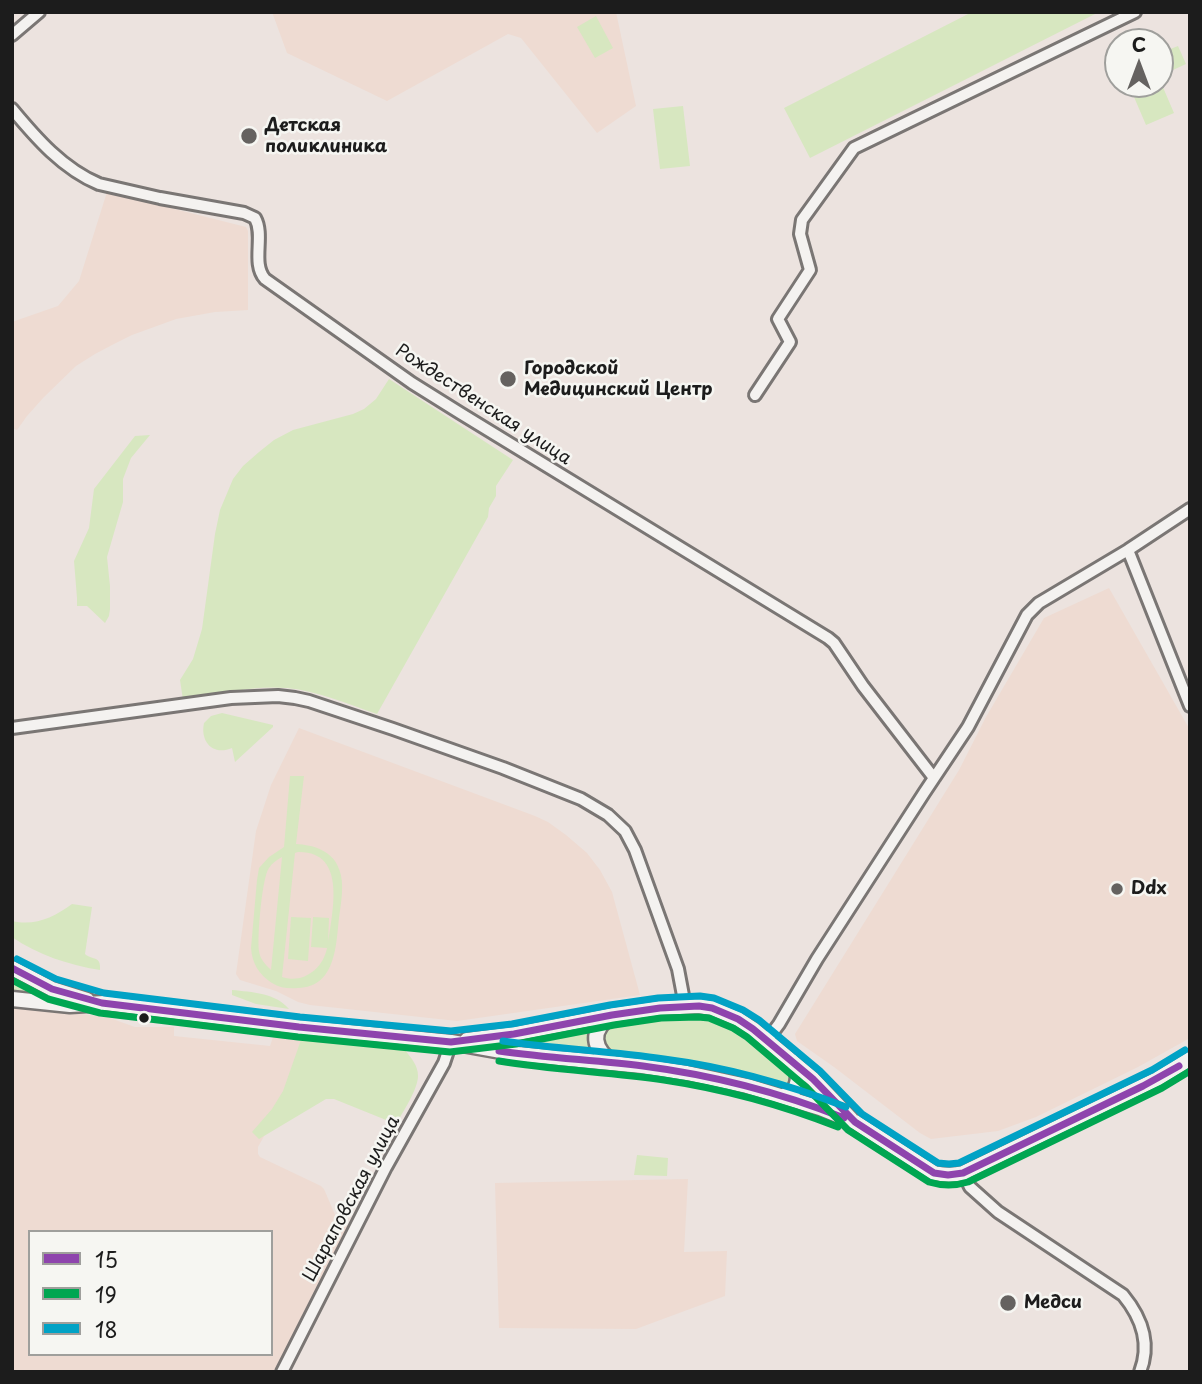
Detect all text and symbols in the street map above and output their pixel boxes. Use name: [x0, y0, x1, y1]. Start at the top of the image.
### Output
north arrow: [1104, 28, 1174, 98]
text: С: [1132, 30, 1146, 58]
place label: Детская поликлиника: [265, 115, 387, 158]
marker: Детская поликлиника: [239, 126, 259, 146]
street label: Рождественская улица: [391, 340, 575, 470]
place label: Городской Медицинский Центр: [524, 358, 713, 400]
marker: Городской Медицинский Центр: [498, 369, 518, 389]
place label: Ddx: [1131, 878, 1167, 900]
marker: Ddx: [1109, 881, 1125, 897]
unlabelled marker: [137, 1011, 151, 1025]
street label: Шараповская улица: [299, 1112, 405, 1286]
legend: [28, 1230, 273, 1356]
text: 15: [95, 1243, 118, 1275]
text: 19: [95, 1278, 117, 1310]
place label: Медси: [1024, 1292, 1082, 1314]
marker: Медси: [998, 1293, 1018, 1313]
text: 18: [95, 1313, 118, 1345]

